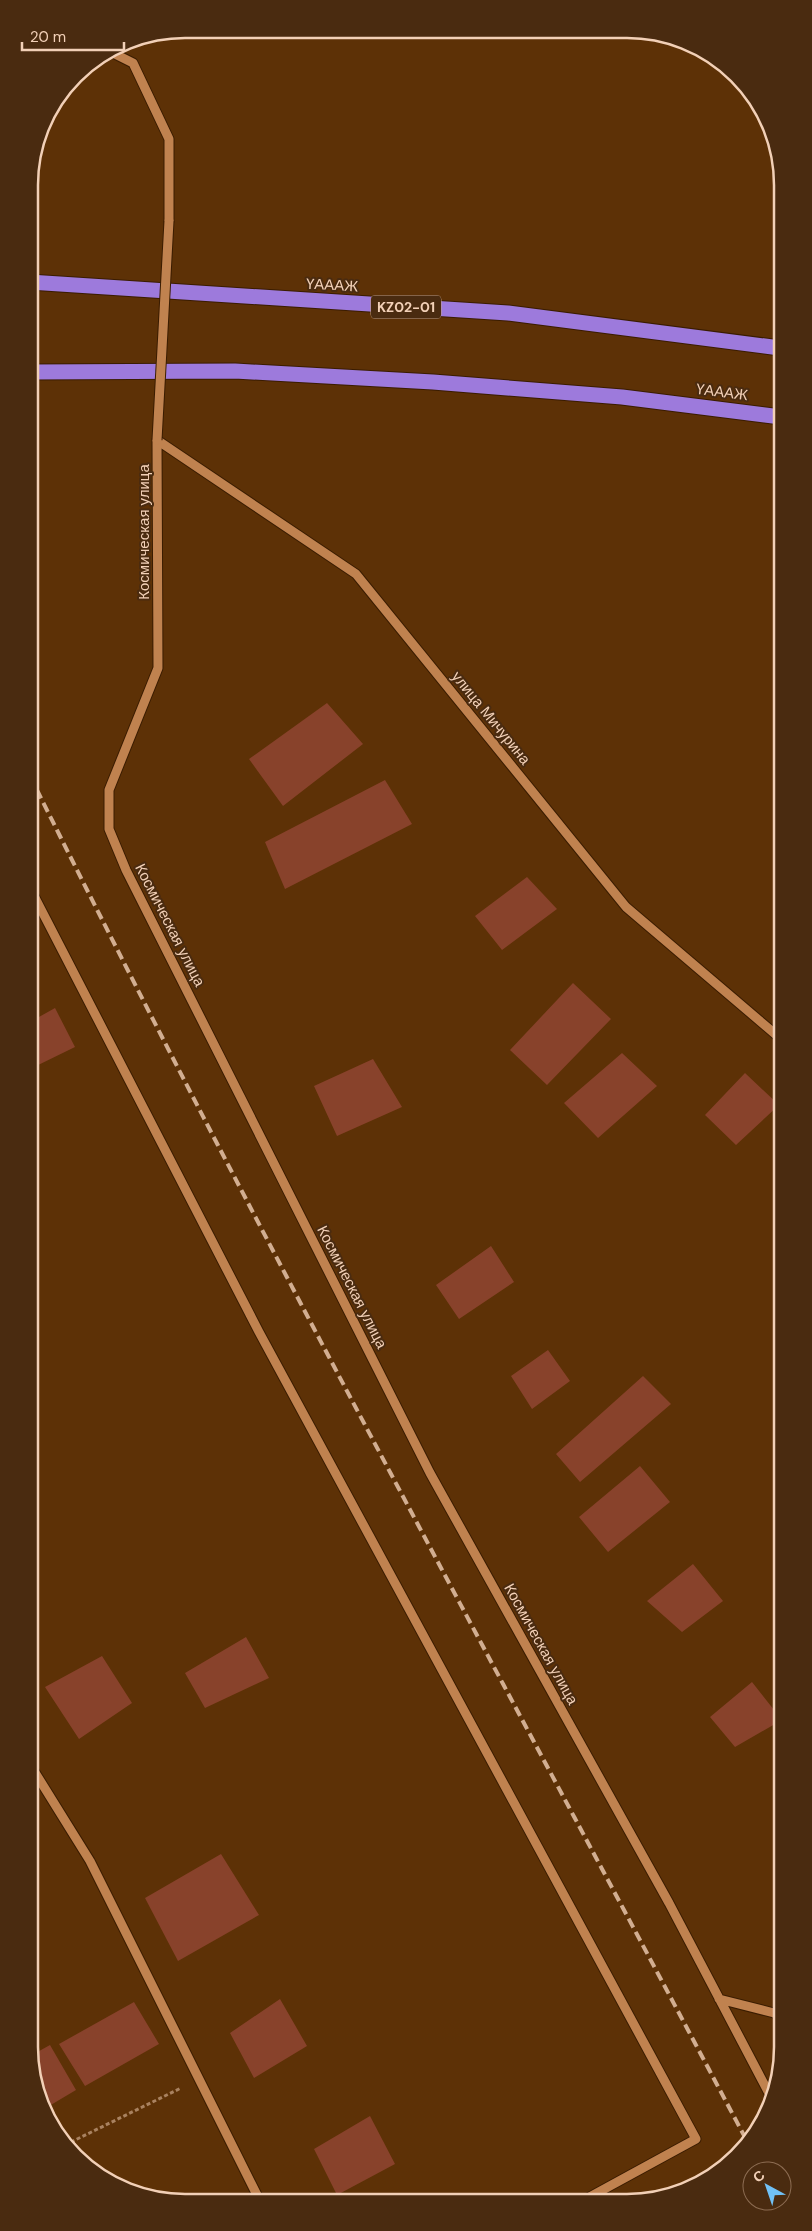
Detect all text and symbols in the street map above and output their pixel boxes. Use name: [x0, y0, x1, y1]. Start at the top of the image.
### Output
scale bar: [22, 20, 125, 52]
text: 20 m: [30, 27, 66, 47]
street label: ҮАААЖ: [305, 274, 359, 296]
road number: KZ02-01: [371, 296, 441, 318]
street label: ҮАААЖ: [695, 379, 749, 405]
street label: Космическая улица: [134, 464, 154, 600]
street label: улица Мичурина: [447, 667, 535, 769]
street label: Космическая улица: [130, 860, 210, 990]
street label: Космическая улица: [312, 1222, 392, 1352]
street label: Космическая улица: [499, 1580, 583, 1709]
north arrow: [742, 2161, 792, 2211]
text: С: [749, 2166, 768, 2186]

